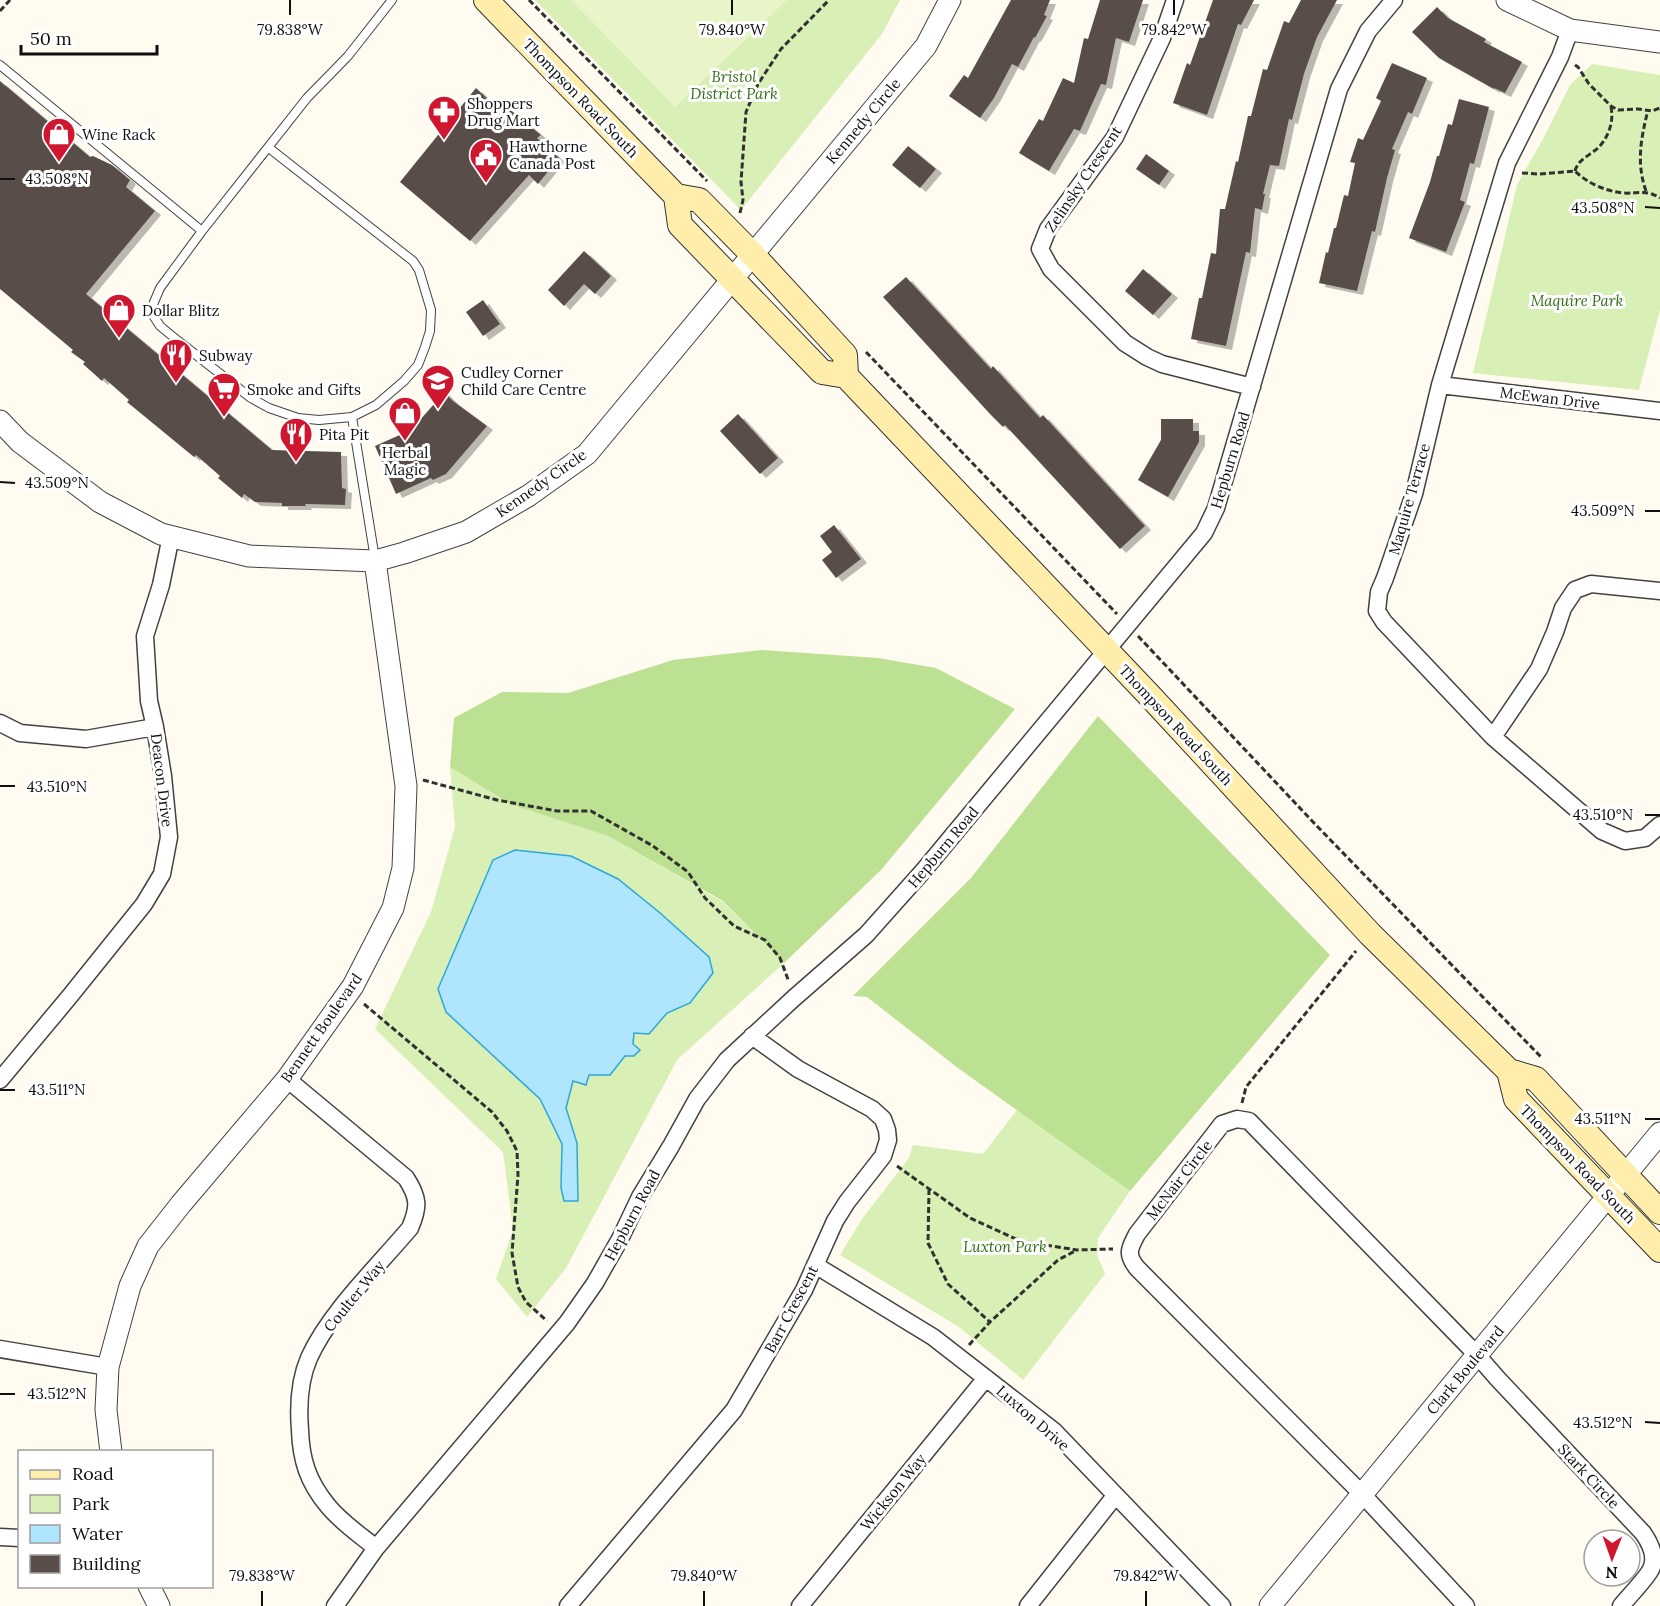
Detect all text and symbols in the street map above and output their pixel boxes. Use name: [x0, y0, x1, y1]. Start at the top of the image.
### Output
scale bar: [21, 18, 158, 56]
text: 79.838°W: [257, 20, 324, 39]
text: 79.840°W: [699, 20, 766, 39]
text: 79.842°W: [1142, 20, 1207, 39]
text: 50 m: [30, 27, 72, 50]
street label: Thompson Road South: [519, 34, 643, 162]
park label: Bristol District Park: [690, 67, 778, 103]
street label: Kennedy Circle: [822, 74, 904, 168]
pharmacy icon: Shoppers Drug Mart: [426, 94, 462, 141]
place label: Shoppers Drug Mart: [467, 94, 540, 130]
shop icon: Wine Rack: [41, 116, 77, 163]
street label: Zelinsky Crescent: [1040, 122, 1126, 236]
place label: Wine Rack: [82, 125, 155, 144]
public building icon: Hawthorne Canada Post: [468, 137, 504, 184]
place label: Hawthorne Canada Post: [509, 137, 595, 173]
text: 43.508°N: [25, 169, 89, 188]
text: 43.508°N: [1571, 198, 1635, 217]
park label: Maquire Park: [1531, 291, 1623, 310]
shop icon: Dollar Blitz: [101, 292, 137, 339]
place label: Dollar Blitz: [142, 301, 220, 320]
restaurant icon: Subway: [158, 337, 194, 384]
place label: Subway: [199, 346, 252, 365]
school or university icon: Cudley Corner Child Care Centre: [420, 363, 456, 410]
place label: Cudley Corner Child Care Centre: [461, 363, 586, 399]
supermarket icon: Smoke and Gifts: [206, 371, 242, 418]
place label: Smoke and Gifts: [247, 380, 361, 399]
street label: McEwan Drive: [1499, 382, 1601, 414]
shop icon: Herbal Magic: [387, 395, 423, 442]
street label: Hepburn Road: [1206, 409, 1254, 511]
restaurant icon: Pita Pit: [278, 416, 314, 463]
place label: Pita Pit: [319, 425, 370, 444]
street label: Maquire Terrace: [1384, 441, 1434, 557]
place label: Herbal Magic: [382, 443, 428, 479]
street label: Kennedy Circle: [492, 445, 590, 521]
text: 43.509°N: [25, 473, 89, 492]
text: 43.509°N: [1571, 501, 1635, 520]
street label: Thompson Road South: [1115, 661, 1237, 789]
street label: Deacon Drive: [147, 732, 177, 828]
text: 43.510°N: [27, 777, 87, 796]
street label: Hepburn Road: [903, 802, 983, 892]
text: 43.510°N: [1573, 805, 1633, 824]
street label: Bennett Boulevard: [276, 970, 366, 1086]
text: 43.511°N: [29, 1080, 85, 1099]
street label: Thompson Road South: [1516, 1100, 1640, 1228]
text: 43.511°N: [1575, 1109, 1631, 1128]
street label: McNair Circle: [1142, 1136, 1216, 1224]
street label: Hepburn Road: [600, 1166, 664, 1264]
park label: Luxton Park: [963, 1237, 1047, 1256]
street label: Coulter Way: [319, 1256, 389, 1336]
street label: Barr Crescent: [760, 1262, 822, 1356]
street label: Clark Boulevard: [1422, 1322, 1508, 1418]
street label: Luxton Drive: [993, 1381, 1073, 1455]
text: 43.512°N: [27, 1384, 87, 1403]
text: 43.512°N: [1573, 1413, 1633, 1432]
street label: Stark Circle: [1554, 1440, 1624, 1512]
legend: [18, 1450, 213, 1588]
street label: Wickson Way: [856, 1450, 930, 1534]
text: Road: [72, 1462, 114, 1485]
text: Park: [72, 1492, 110, 1515]
text: Water: [72, 1522, 123, 1545]
north arrow: [1582, 1528, 1642, 1588]
text: Building: [72, 1552, 142, 1575]
text: N: [1605, 1563, 1618, 1583]
text: 79.838°W: [229, 1566, 296, 1585]
text: 79.840°W: [671, 1566, 738, 1585]
text: 79.842°W: [1114, 1566, 1179, 1585]

